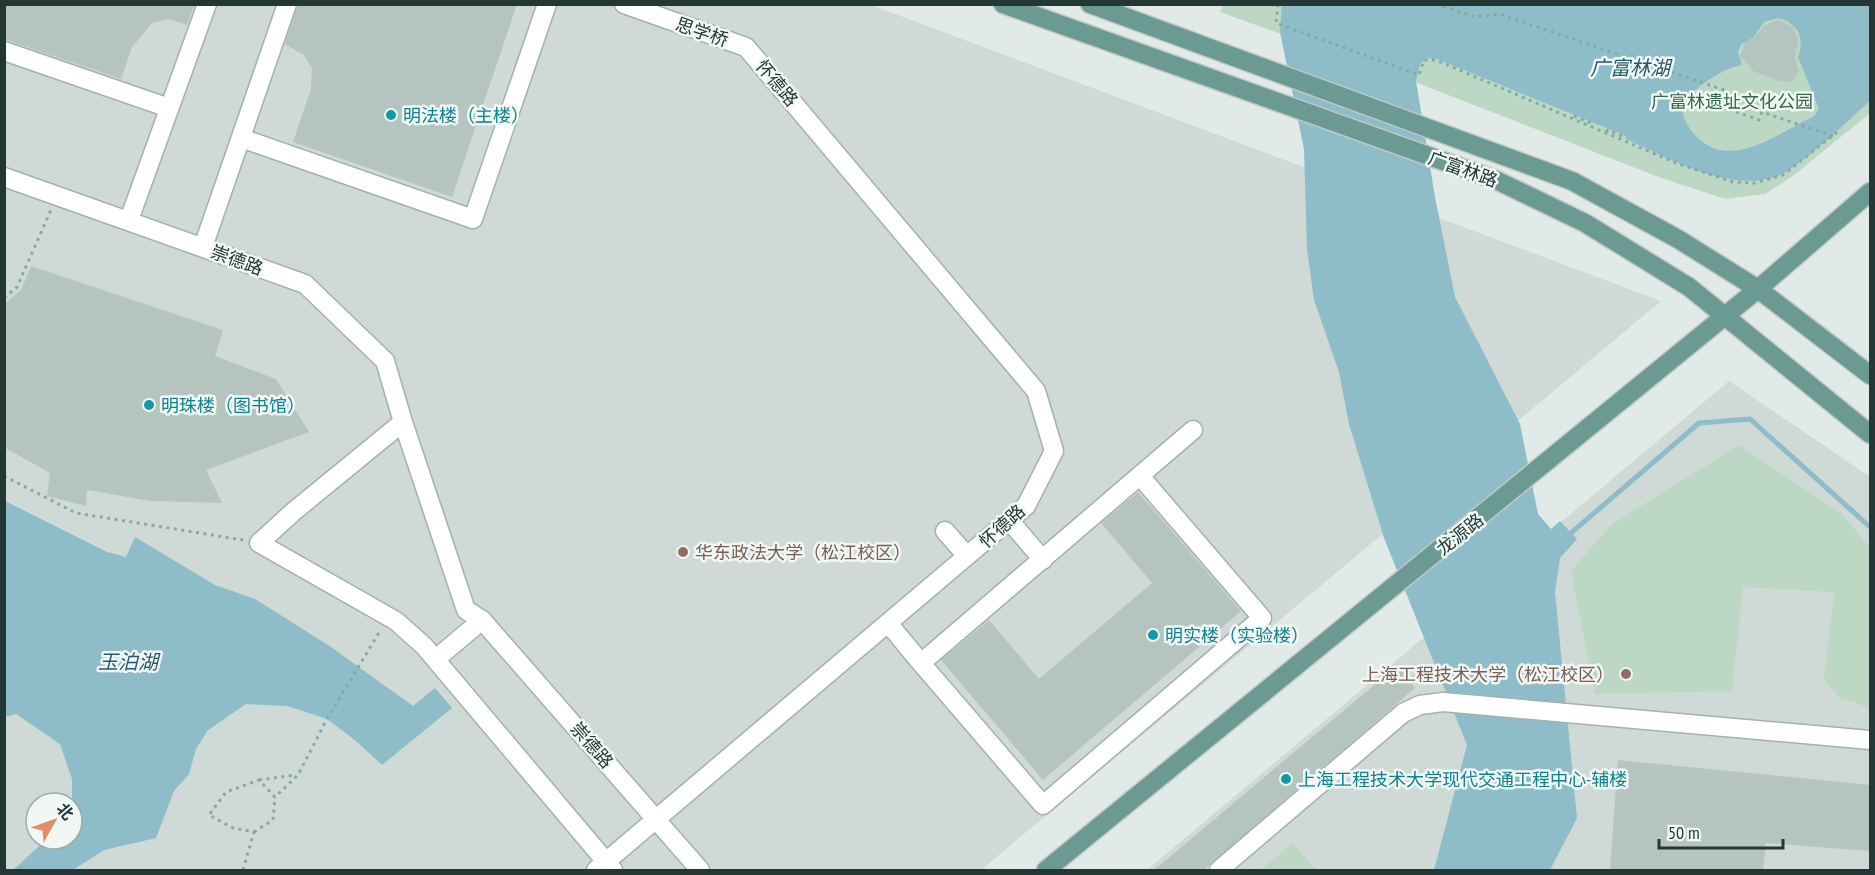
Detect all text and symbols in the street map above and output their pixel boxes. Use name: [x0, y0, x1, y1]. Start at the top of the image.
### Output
street label: 思学桥: [673, 12, 731, 52]
street label: 怀德路: [751, 55, 803, 111]
water label: 广富林湖: [1590, 55, 1673, 81]
park label: 广富林遗址文化公园: [1651, 90, 1813, 113]
place label: 明法楼（主楼）: [403, 104, 529, 127]
marker: 明法楼（主楼）: [384, 108, 398, 122]
street label: 广富林路: [1425, 146, 1501, 192]
street label: 崇德路: [208, 240, 266, 280]
place label: 明珠楼（图书馆）: [161, 394, 305, 417]
marker: 明珠楼（图书馆）: [142, 398, 156, 412]
street label: 怀德路: [974, 499, 1030, 553]
street label: 龙源路: [1432, 508, 1488, 560]
place label: 华东政法大学（松江校区）: [695, 541, 911, 564]
marker: 华东政法大学（松江校区）: [676, 545, 690, 559]
place label: 明实楼（实验楼）: [1165, 624, 1309, 647]
marker: 明实楼（实验楼）: [1146, 628, 1160, 642]
water label: 玉泊湖: [98, 649, 161, 675]
place label: 上海工程技术大学（松江校区）: [1362, 663, 1614, 686]
marker: 上海工程技术大学（松江校区）: [1619, 667, 1633, 681]
street label: 崇德路: [566, 717, 618, 773]
place label: 上海工程技术大学现代交通工程中心-辅楼: [1298, 768, 1627, 791]
marker: 上海工程技术大学现代交通工程中心-辅楼: [1279, 772, 1293, 786]
north arrow: [24, 791, 84, 851]
text: 北: [53, 799, 78, 824]
scale bar: [1659, 812, 1784, 850]
text: 50 m: [1668, 821, 1700, 844]

